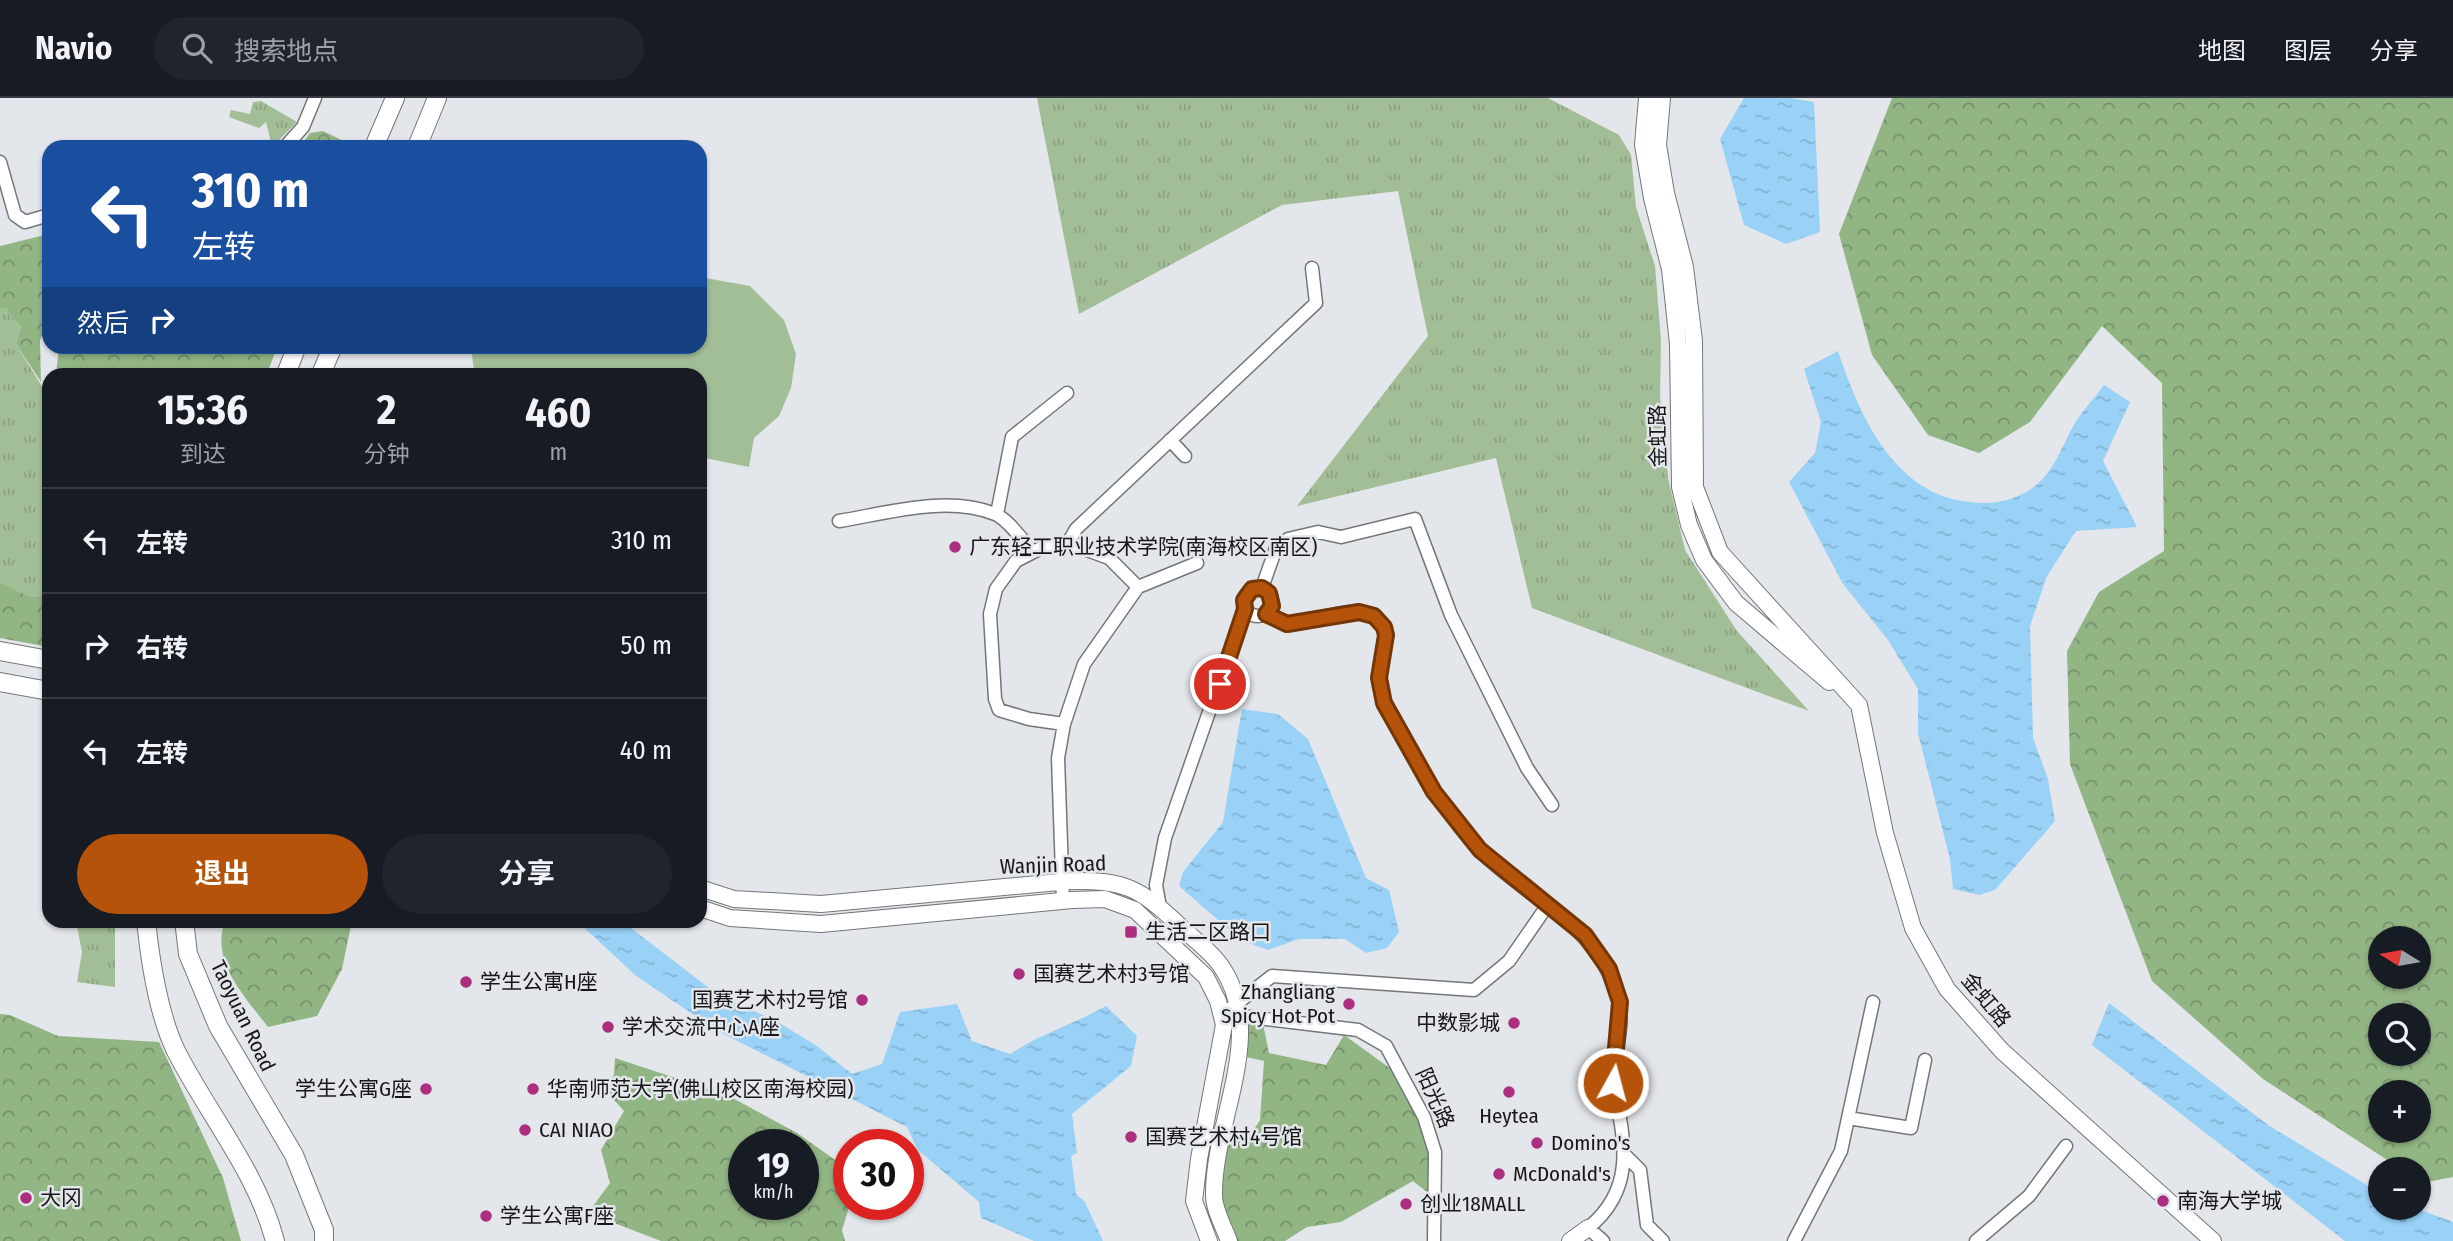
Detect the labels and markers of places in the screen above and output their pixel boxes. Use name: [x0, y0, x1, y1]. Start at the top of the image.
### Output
place label: 广东轻工职业技术学院(南海校区南区): [969, 534, 1317, 560]
marker: 广东轻工职业技术学院(南海校区南区): [947, 539, 963, 555]
pin: [1190, 654, 1250, 714]
place label: 生活二区路口: [1145, 919, 1271, 945]
marker: 生活二区路口: [1123, 924, 1139, 940]
place label: 国赛艺术村3号馆: [1033, 961, 1189, 987]
marker: 国赛艺术村3号馆: [1011, 966, 1027, 982]
place label: 学生公寓H座: [480, 969, 598, 995]
marker: 学生公寓H座: [458, 974, 474, 990]
place label: Zhangliang Spicy Hot Pot: [1221, 979, 1335, 1029]
place label: 国赛艺术村2号馆: [692, 987, 848, 1013]
marker: 国赛艺术村2号馆: [854, 992, 870, 1008]
marker: Zhangliang Spicy Hot Pot: [1341, 996, 1357, 1012]
place label: 中数影城: [1416, 1010, 1500, 1036]
place label: 学术交流中心A座: [622, 1014, 780, 1040]
marker: 中数影城: [1506, 1015, 1522, 1031]
marker: 学术交流中心A座: [600, 1019, 616, 1035]
place label: 学生公寓G座: [295, 1076, 412, 1102]
place label: 华南师范大学(佛山校区南海校园): [547, 1076, 853, 1102]
marker: 学生公寓G座: [418, 1081, 434, 1097]
marker: 华南师范大学(佛山校区南海校园): [525, 1081, 541, 1097]
marker: Heytea: [1501, 1084, 1517, 1100]
place label: Heytea: [1479, 1103, 1539, 1129]
place label: CAI NIAO: [539, 1117, 613, 1143]
marker: CAI NIAO: [517, 1122, 533, 1138]
place label: 国赛艺术村4号馆: [1145, 1124, 1302, 1150]
marker: 国赛艺术村4号馆: [1123, 1129, 1139, 1145]
place label: Domino's: [1551, 1130, 1631, 1156]
marker: Domino's: [1529, 1135, 1545, 1151]
place label: McDonald's: [1513, 1161, 1611, 1187]
marker: McDonald's: [1491, 1166, 1507, 1182]
place label: 大冈: [40, 1185, 82, 1211]
place label: 南海大学城: [2177, 1188, 2282, 1214]
marker: 大冈: [18, 1190, 34, 1206]
place label: 创业18MALL: [1420, 1191, 1526, 1217]
marker: 南海大学城: [2155, 1193, 2171, 1209]
marker: 创业18MALL: [1398, 1196, 1414, 1212]
place label: 学生公寓F座: [500, 1203, 614, 1229]
marker: 学生公寓F座: [478, 1208, 494, 1224]

